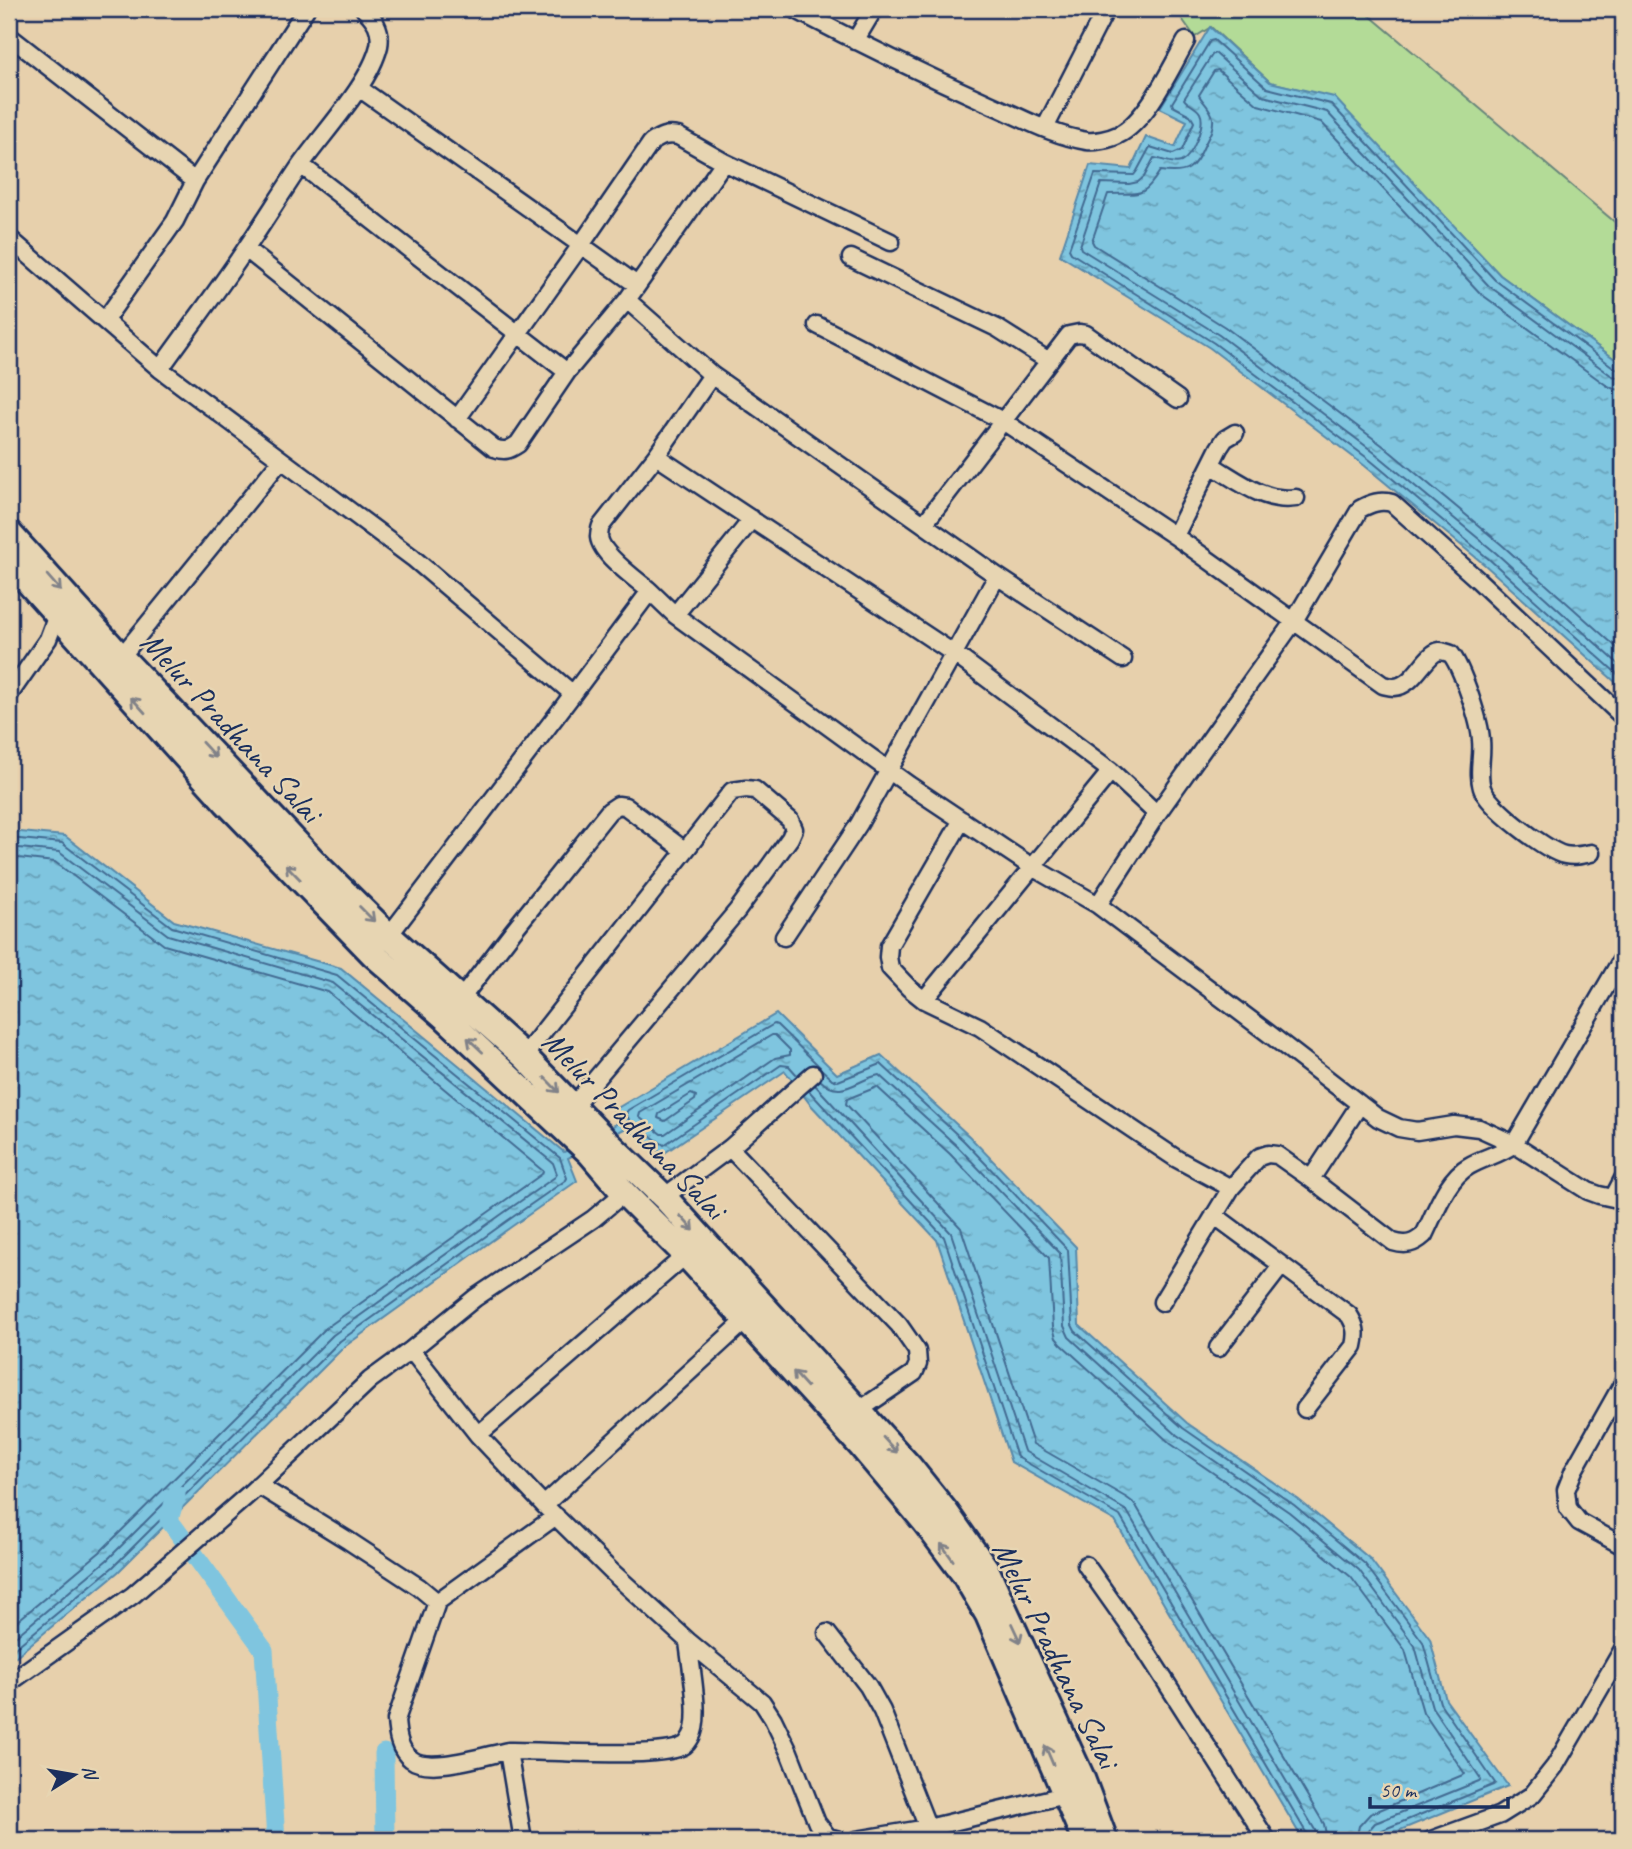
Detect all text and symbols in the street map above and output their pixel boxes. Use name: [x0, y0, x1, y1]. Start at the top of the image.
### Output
one-way arrow: [46, 574, 62, 592]
street label: Melur Pradhana Salai: [132, 622, 334, 834]
one-way arrow: [130, 697, 147, 714]
one-way arrow: [200, 741, 217, 758]
one-way arrow: [285, 864, 302, 881]
one-way arrow: [358, 906, 375, 923]
street label: Melur Pradhana Salai: [533, 1021, 738, 1231]
one-way arrow: [467, 1037, 484, 1054]
one-way arrow: [544, 1076, 561, 1093]
one-way arrow: [679, 1214, 695, 1232]
one-way arrow: [792, 1370, 808, 1388]
one-way arrow: [882, 1436, 898, 1454]
street label: Melur Pradhana Salai: [983, 1534, 1131, 1778]
one-way arrow: [940, 1543, 955, 1562]
one-way arrow: [1010, 1622, 1023, 1643]
north arrow: [38, 1741, 108, 1811]
one-way arrow: [1041, 1745, 1054, 1766]
text: N: [77, 1764, 103, 1783]
scale bar: [1370, 1765, 1508, 1809]
text: 50 m: [1380, 1777, 1418, 1803]

